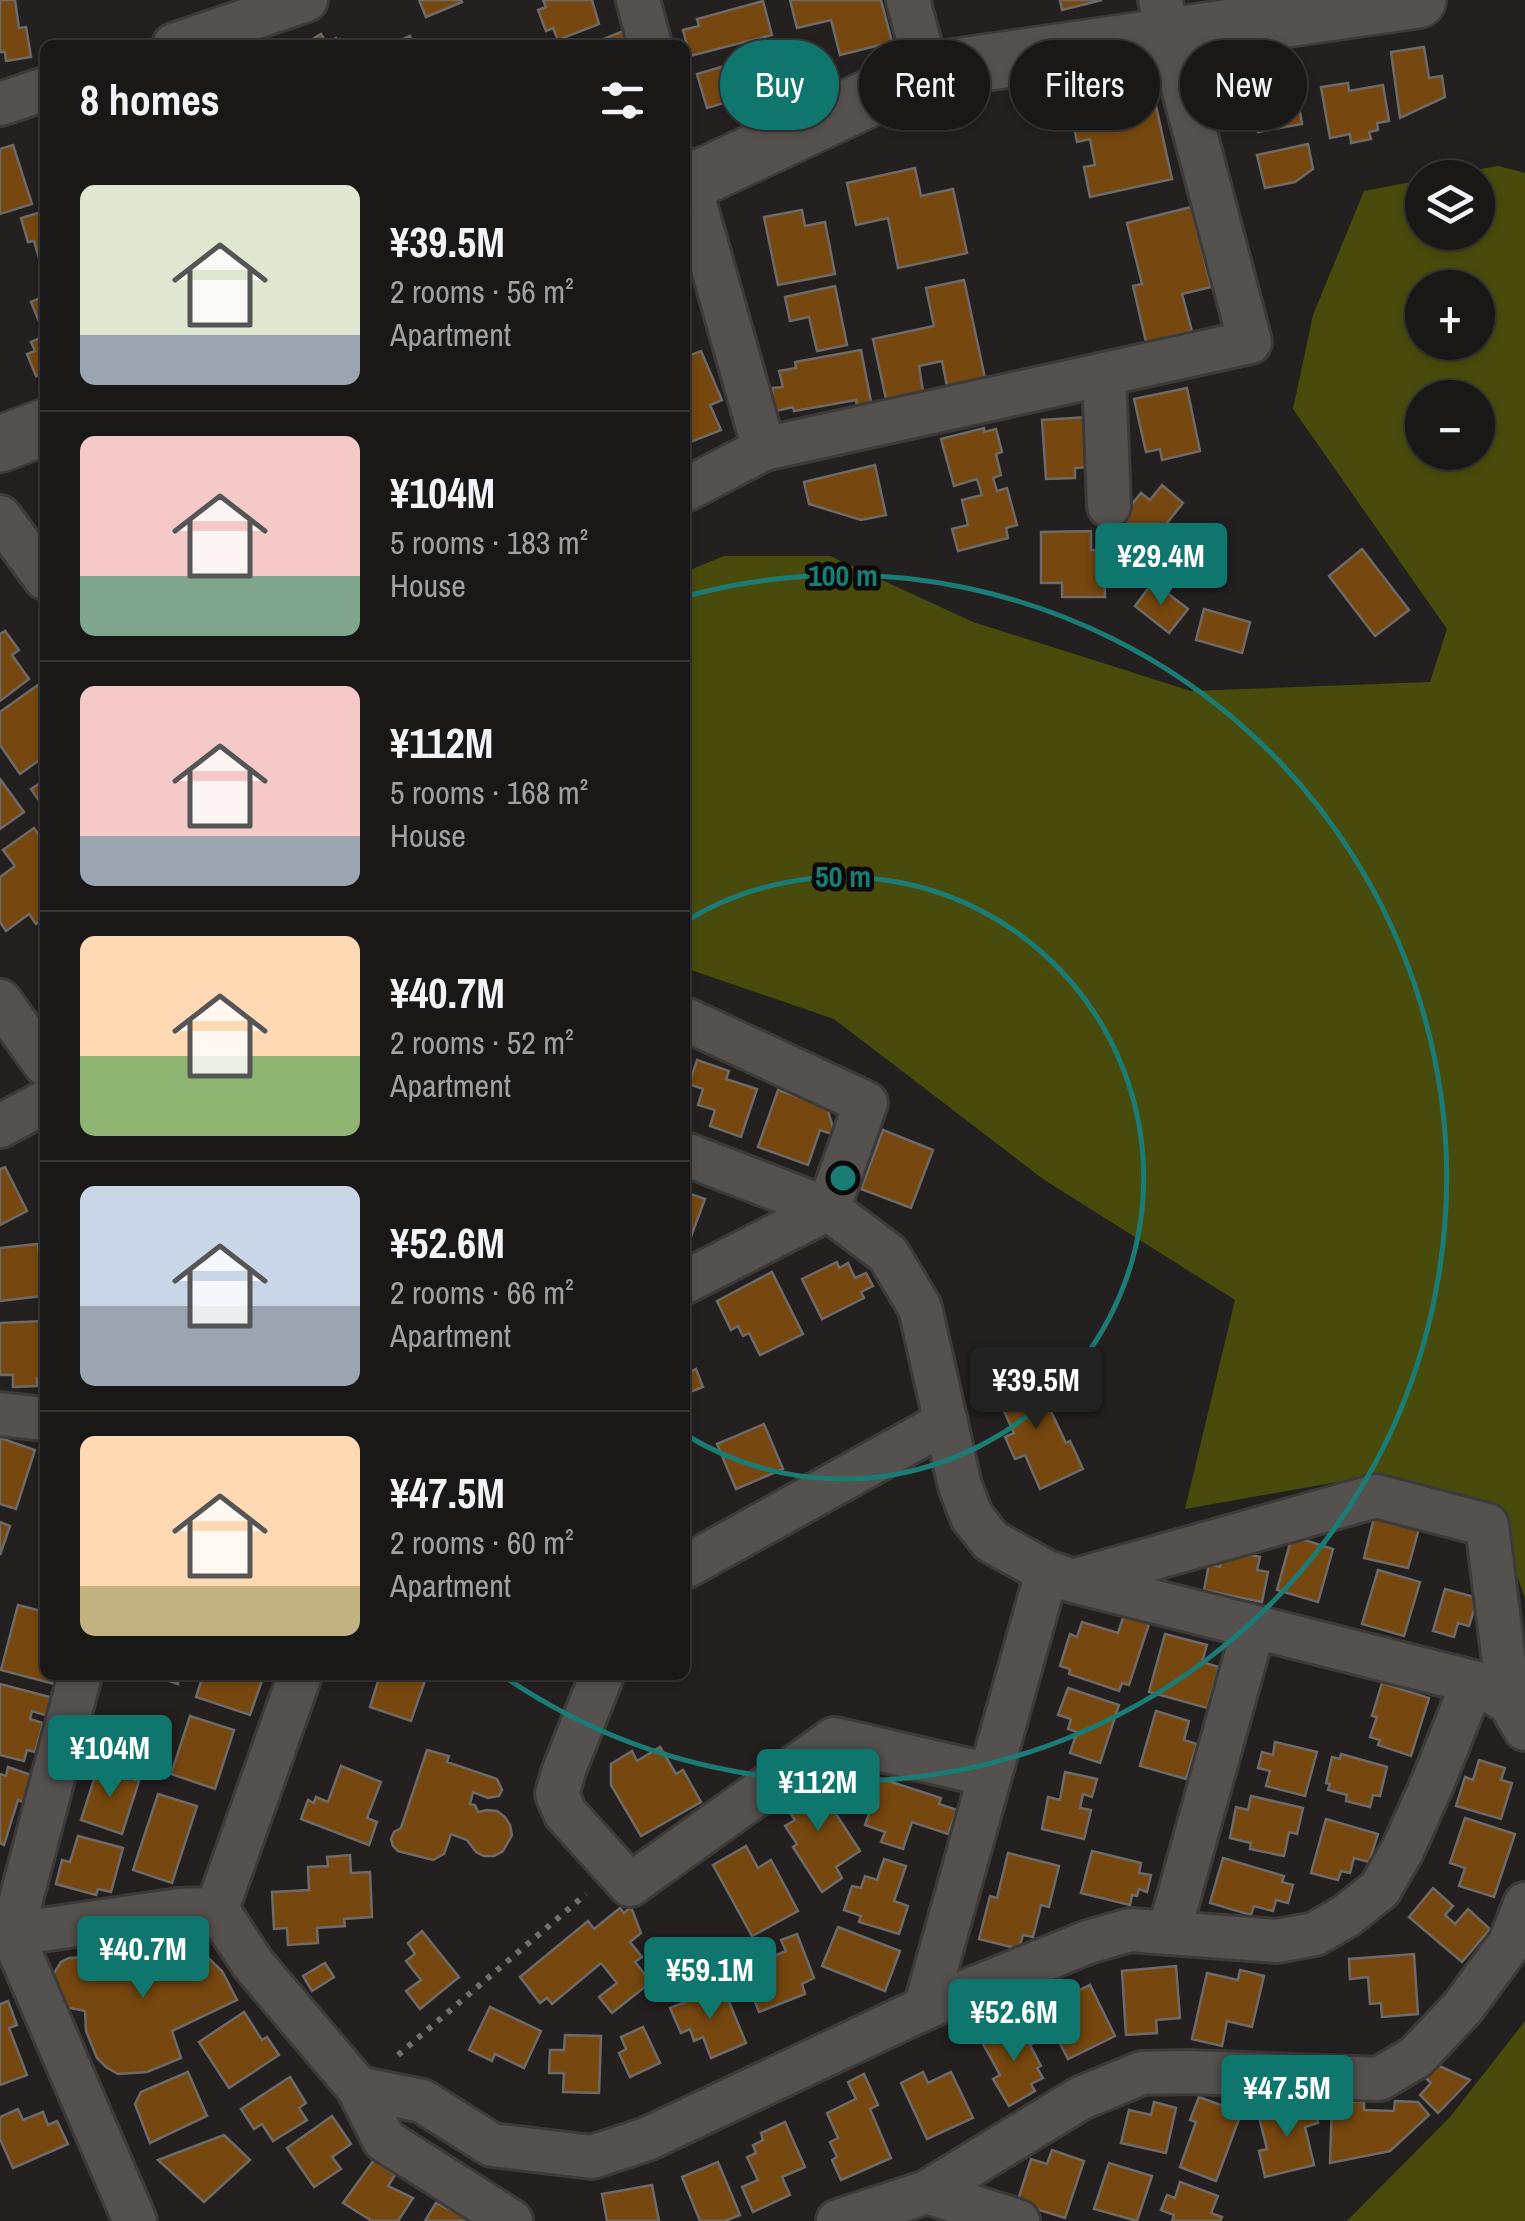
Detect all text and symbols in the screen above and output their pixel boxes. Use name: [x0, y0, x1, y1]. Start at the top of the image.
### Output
chip: Buy: [720, 40, 839, 130]
chip: Rent: [859, 40, 990, 130]
chip: Filters: [1010, 40, 1160, 130]
chip: New: [1180, 40, 1307, 130]
text: 8 homes: [80, 72, 220, 128]
icon: filters: [595, 73, 650, 128]
map controls: [1405, 160, 1495, 470]
button: layers: [1405, 160, 1495, 250]
text: ¥39.5M: [390, 214, 505, 270]
icon: home: [160, 225, 280, 345]
text: 2 rooms · 56 m²: [390, 270, 574, 313]
button: +: [1405, 270, 1495, 360]
text: Apartment: [390, 313, 511, 356]
button: −: [1405, 380, 1495, 470]
text: ¥104M: [390, 465, 495, 521]
icon: home: [160, 476, 280, 596]
text: 5 rooms · 183 m²: [390, 521, 588, 564]
pin: ¥29.4M: [1080, 523, 1242, 608]
text: ¥29.4M: [1117, 534, 1205, 577]
text: 100 m: [808, 555, 878, 595]
text: House: [390, 564, 466, 607]
text: ¥112M: [390, 715, 493, 771]
icon: home: [160, 726, 280, 846]
text: 5 rooms · 168 m²: [390, 771, 588, 814]
text: House: [390, 814, 466, 857]
text: 50 m: [815, 856, 871, 896]
text: ¥40.7M: [390, 965, 505, 1021]
icon: home: [160, 976, 280, 1096]
text: 2 rooms · 52 m²: [390, 1021, 574, 1064]
text: Apartment: [390, 1064, 511, 1107]
centre of rings: [825, 1160, 861, 1196]
text: ¥52.6M: [390, 1215, 505, 1271]
icon: home: [160, 1226, 280, 1346]
text: 2 rooms · 66 m²: [390, 1271, 574, 1314]
text: Apartment: [390, 1314, 511, 1357]
pin: ¥39.5M: [955, 1347, 1117, 1432]
text: ¥39.5M: [992, 1358, 1080, 1401]
text: ¥47.5M: [390, 1465, 505, 1521]
icon: home: [160, 1476, 280, 1596]
text: 2 rooms · 60 m²: [390, 1521, 574, 1564]
text: Apartment: [390, 1564, 511, 1607]
pin: ¥104M: [40, 1715, 180, 1800]
text: ¥104M: [70, 1726, 150, 1769]
pin: ¥112M: [748, 1749, 888, 1834]
text: ¥112M: [779, 1760, 857, 1803]
pin: ¥40.7M: [62, 1916, 224, 2001]
text: ¥40.7M: [99, 1927, 187, 1970]
pin: ¥59.1M: [629, 1937, 791, 2022]
text: ¥59.1M: [666, 1948, 754, 1991]
pin: ¥52.6M: [933, 1979, 1095, 2064]
text: ¥52.6M: [970, 1990, 1058, 2033]
pin: ¥47.5M: [1206, 2055, 1368, 2140]
text: ¥47.5M: [1243, 2066, 1331, 2109]

